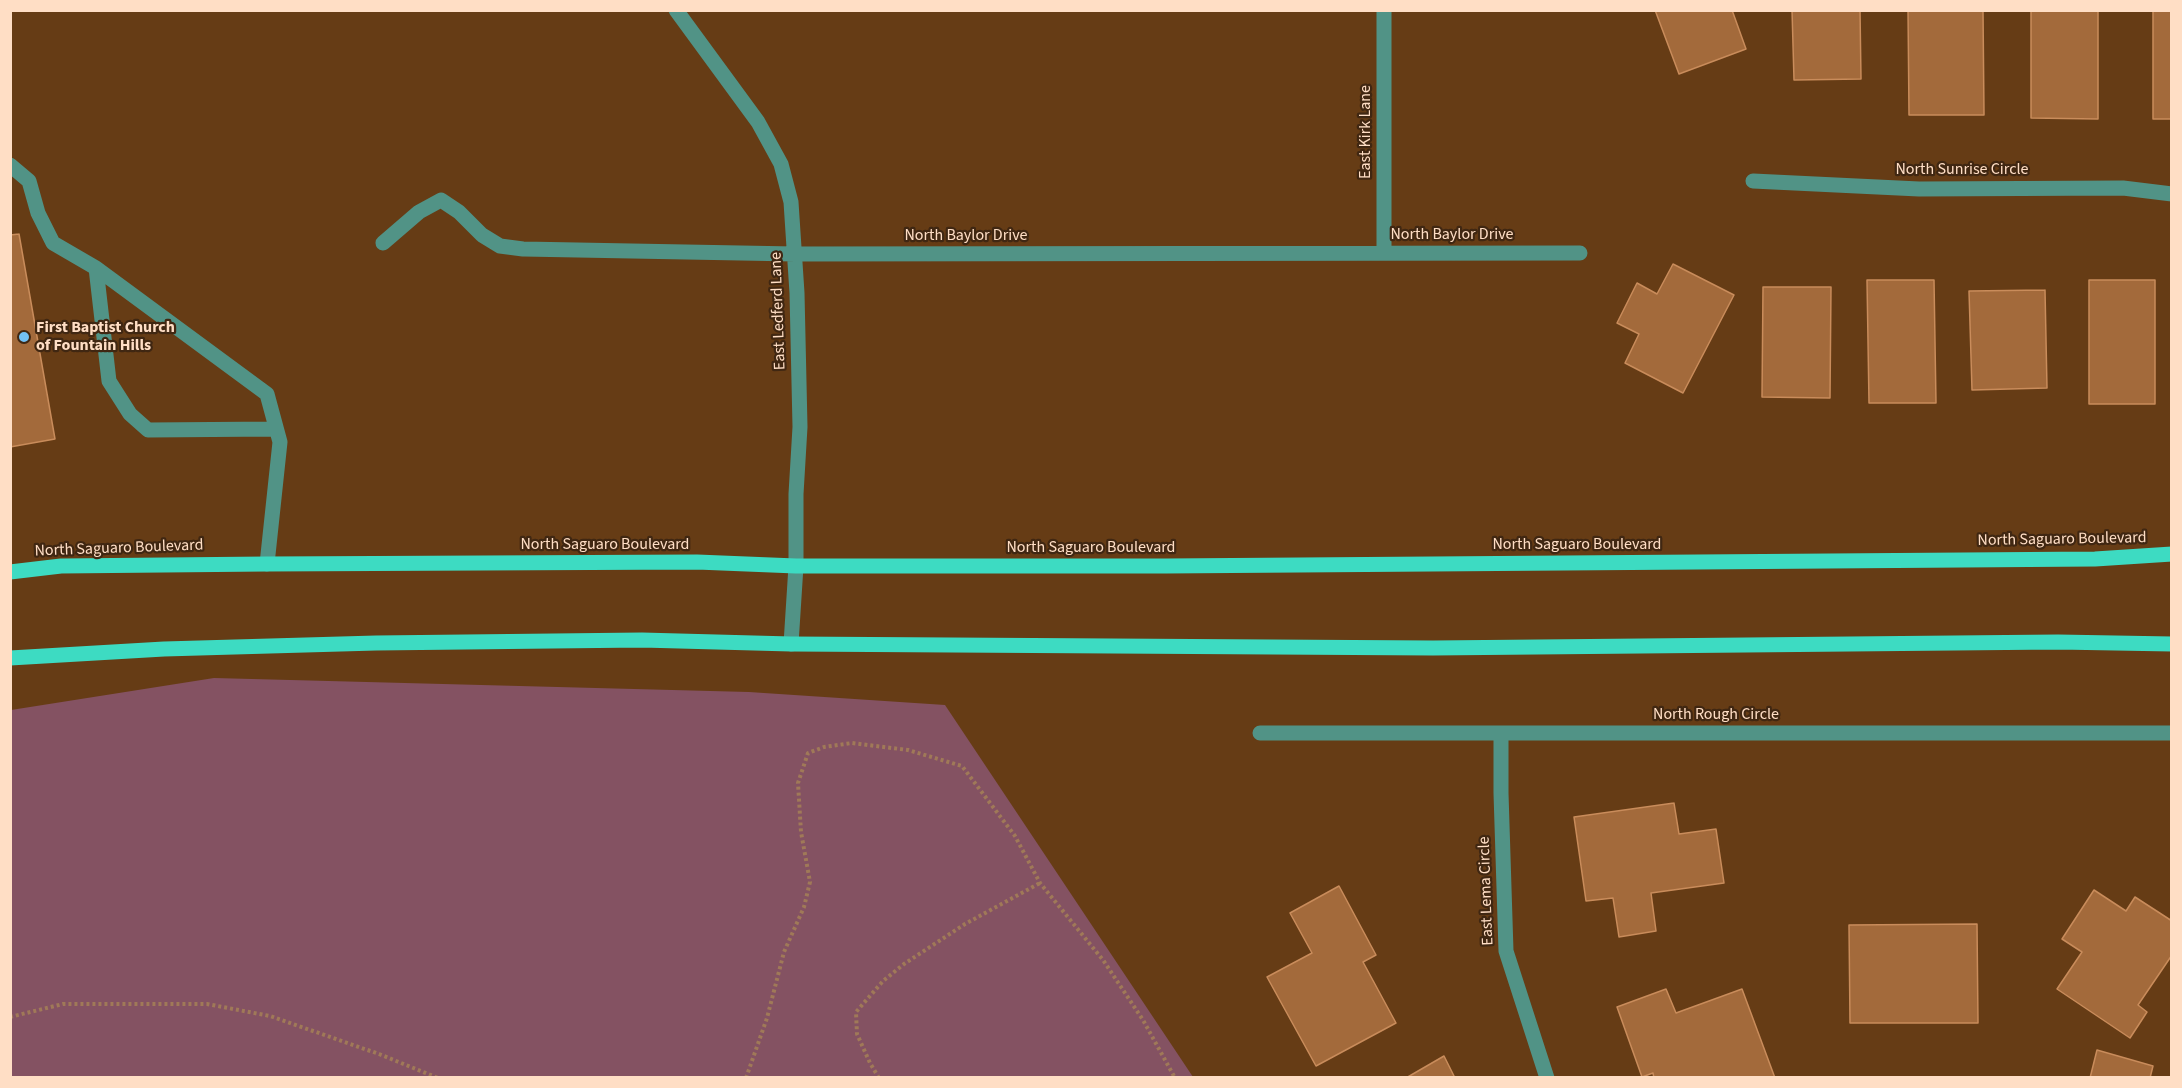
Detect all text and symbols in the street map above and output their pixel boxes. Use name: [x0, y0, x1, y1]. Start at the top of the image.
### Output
street label: East Kirk Lane: [1356, 85, 1376, 179]
street label: North Sunrise Circle: [1896, 160, 2028, 180]
street label: North Baylor Drive: [1390, 225, 1514, 245]
street label: North Baylor Drive: [904, 226, 1028, 246]
street label: East Ledferd Lane: [767, 252, 791, 370]
place label: First Baptist Church of Fountain Hills: [36, 318, 175, 356]
marker: First Baptist Church of Fountain Hills: [17, 330, 31, 344]
street label: North Saguaro Boulevard: [1977, 529, 2147, 551]
street label: North Saguaro Boulevard: [521, 535, 689, 555]
street label: North Saguaro Boulevard: [1493, 535, 1661, 555]
street label: North Saguaro Boulevard: [34, 536, 204, 562]
street label: North Saguaro Boulevard: [1007, 538, 1175, 558]
street label: North Rough Circle: [1653, 705, 1779, 725]
street label: East Lema Circle: [1475, 836, 1499, 946]

